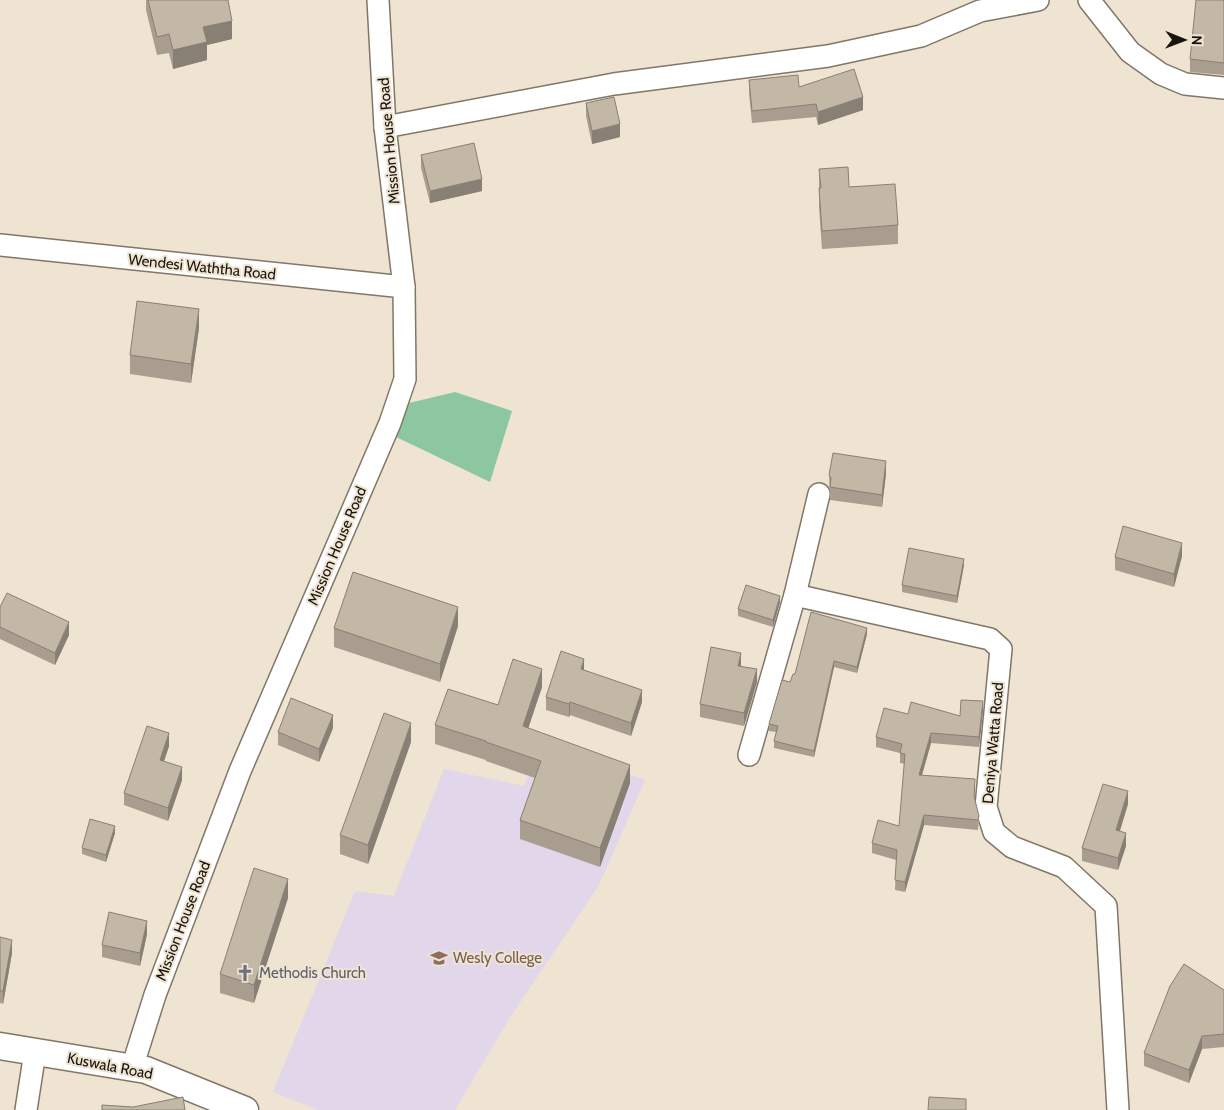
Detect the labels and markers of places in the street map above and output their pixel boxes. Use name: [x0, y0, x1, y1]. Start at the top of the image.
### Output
school or university icon: Wesly College: [429, 948, 449, 968]
place label: Wesly College: [453, 949, 542, 967]
church icon: Methodis Church: [235, 963, 255, 983]
place label: Methodis Church: [259, 964, 366, 982]

